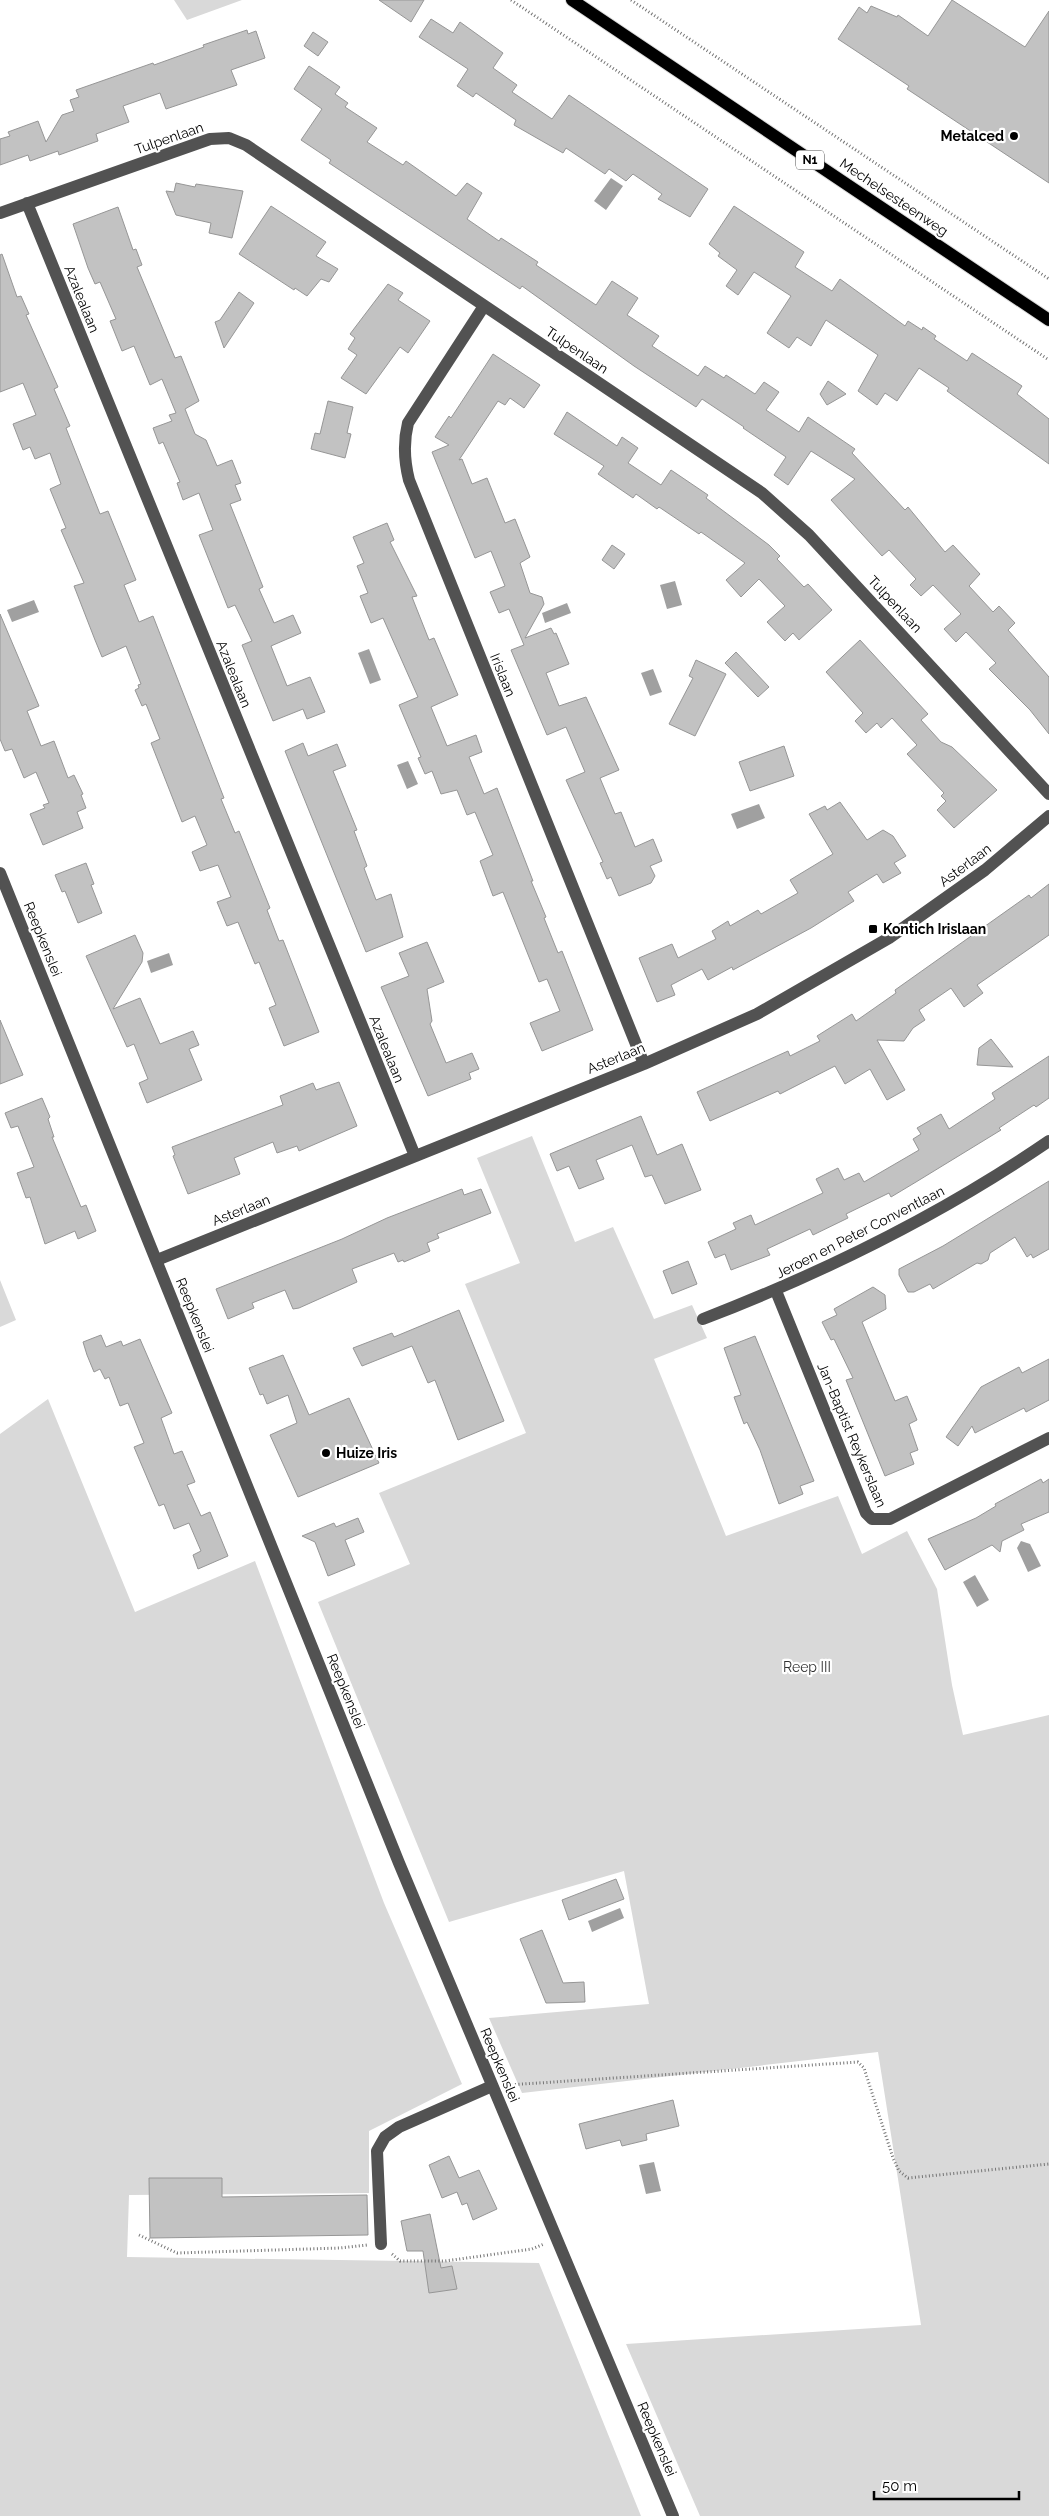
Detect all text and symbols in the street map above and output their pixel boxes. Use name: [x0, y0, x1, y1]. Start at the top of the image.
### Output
street label: Tulpenlaan: [132, 119, 206, 157]
place label: Metalced: [941, 128, 1004, 144]
marker: Metalced: [1008, 130, 1020, 142]
road number: N1: [796, 150, 824, 170]
street label: Mechelsesteenweg: [837, 155, 951, 239]
street label: Azalealaan: [61, 263, 103, 335]
street label: Tulpenlaan: [543, 323, 611, 377]
street label: Tulpenlaan: [865, 572, 925, 636]
street label: Azalealaan: [213, 638, 255, 710]
street label: Irislaan: [487, 651, 519, 699]
street label: Asterlaan: [936, 840, 994, 890]
street label: Reepkenslei: [21, 899, 65, 979]
place label: Kontich Irislaan: [883, 921, 986, 937]
marker: Kontich Irislaan: [867, 923, 879, 935]
street label: Azalealaan: [366, 1013, 408, 1085]
street label: Asterlaan: [585, 1039, 647, 1077]
street label: Jeroen en Peter Conventlaan: [773, 1182, 947, 1282]
street label: Asterlaan: [210, 1191, 272, 1229]
street label: Reepkenslei: [173, 1275, 217, 1355]
street label: Jan-Baptist Reykerslaan: [814, 1360, 890, 1510]
place label: Huize Iris: [336, 1445, 397, 1461]
marker: Huize Iris: [320, 1447, 332, 1459]
street label: Reepkenslei: [324, 1651, 368, 1731]
park label: Reep III: [783, 1659, 831, 1675]
street label: Reepkenslei: [477, 2025, 523, 2105]
street label: Reepkenslei: [634, 2399, 680, 2479]
scale bar: [874, 2468, 1019, 2500]
text: 50 m: [882, 2477, 917, 2495]

